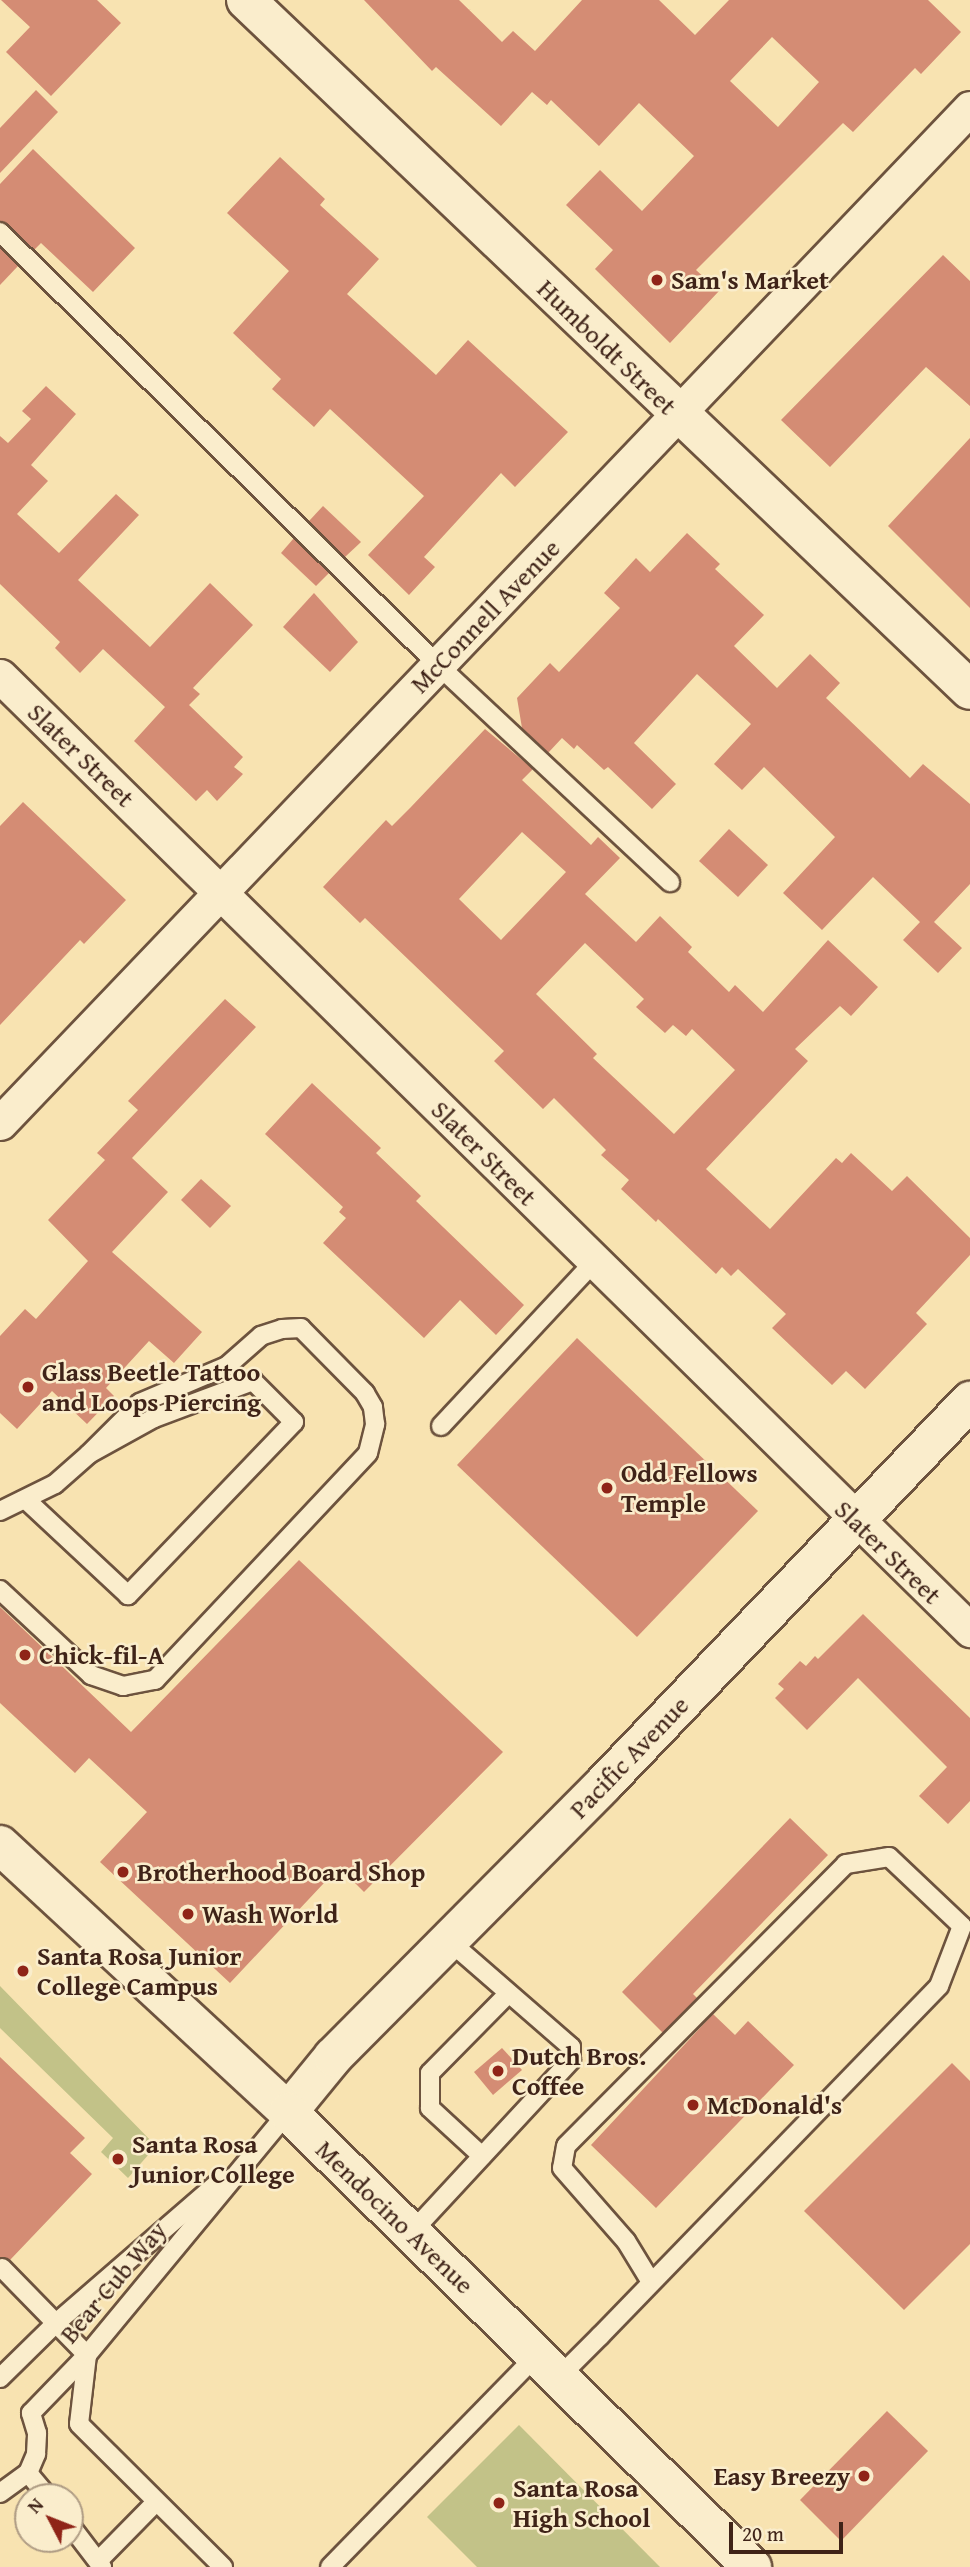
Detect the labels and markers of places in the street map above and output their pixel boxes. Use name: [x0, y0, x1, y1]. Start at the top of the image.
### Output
place label: Sam's Market: [671, 264, 829, 296]
marker: Sam's Market: [649, 272, 665, 288]
place label: Glass Beetle Tattoo and Loops Piercing: [42, 1356, 261, 1418]
marker: Glass Beetle Tattoo and Loops Piercing: [20, 1379, 36, 1395]
place label: Odd Fellows Temple: [621, 1457, 758, 1518]
marker: Odd Fellows Temple: [599, 1480, 615, 1496]
place label: Chick-fil-A: [39, 1639, 164, 1671]
marker: Chick-fil-A: [17, 1647, 33, 1663]
place label: Brotherhood Board Shop: [137, 1856, 425, 1888]
marker: Brotherhood Board Shop: [115, 1864, 131, 1880]
place label: Wash World: [202, 1898, 339, 1930]
marker: Wash World: [180, 1906, 196, 1922]
place label: Santa Rosa Junior College Campus: [37, 1940, 241, 2002]
marker: Santa Rosa Junior College Campus: [15, 1963, 31, 1979]
place label: Dutch Bros. Coffee: [512, 2040, 646, 2102]
marker: Dutch Bros. Coffee: [490, 2063, 506, 2079]
place label: McDonald's: [707, 2089, 842, 2121]
marker: McDonald's: [685, 2097, 701, 2113]
place label: Santa Rosa Junior College: [132, 2128, 295, 2190]
marker: Santa Rosa Junior College: [110, 2151, 126, 2167]
place label: Easy Breezy: [714, 2460, 850, 2492]
marker: Easy Breezy: [856, 2468, 872, 2484]
place label: Santa Rosa High School: [513, 2472, 650, 2534]
marker: Santa Rosa High School: [491, 2495, 507, 2511]

